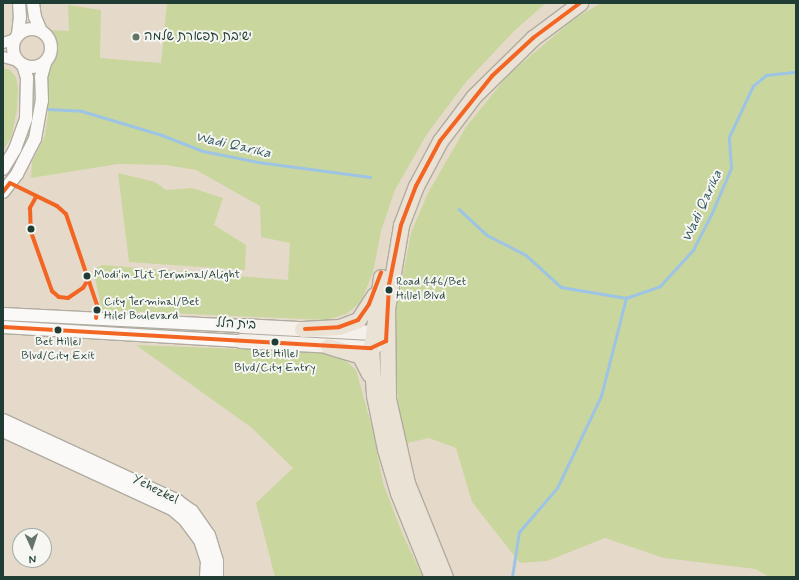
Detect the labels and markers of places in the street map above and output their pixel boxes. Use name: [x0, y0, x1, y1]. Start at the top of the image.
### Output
place label: ישיבת תפארת שלמה: [144, 29, 252, 45]
marker: ישיבת תפארת שלמה: [131, 32, 141, 42]
unlabelled marker: [26, 224, 36, 234]
place label: Modi'in Ilit Terminal/Alight: [94, 269, 241, 283]
marker: Modi'in Ilit Terminal/Alight: [82, 271, 92, 281]
place label: Road 446/Bet Hillel Blvd: [396, 276, 466, 304]
marker: Road 446/Bet Hillel Blvd: [384, 285, 394, 295]
place label: City Terminal/Bet Hilel Boulevard: [104, 296, 199, 324]
marker: City Terminal/Bet Hilel Boulevard: [92, 305, 102, 315]
marker: Bet Hillel Blvd/City Exit: [53, 325, 63, 335]
place label: Bet Hillel Blvd/City Exit: [22, 336, 94, 364]
marker: Bet Hillel Blvd/City Entry: [270, 337, 280, 347]
place label: Bet Hillel Blvd/City Entry: [235, 348, 315, 376]

